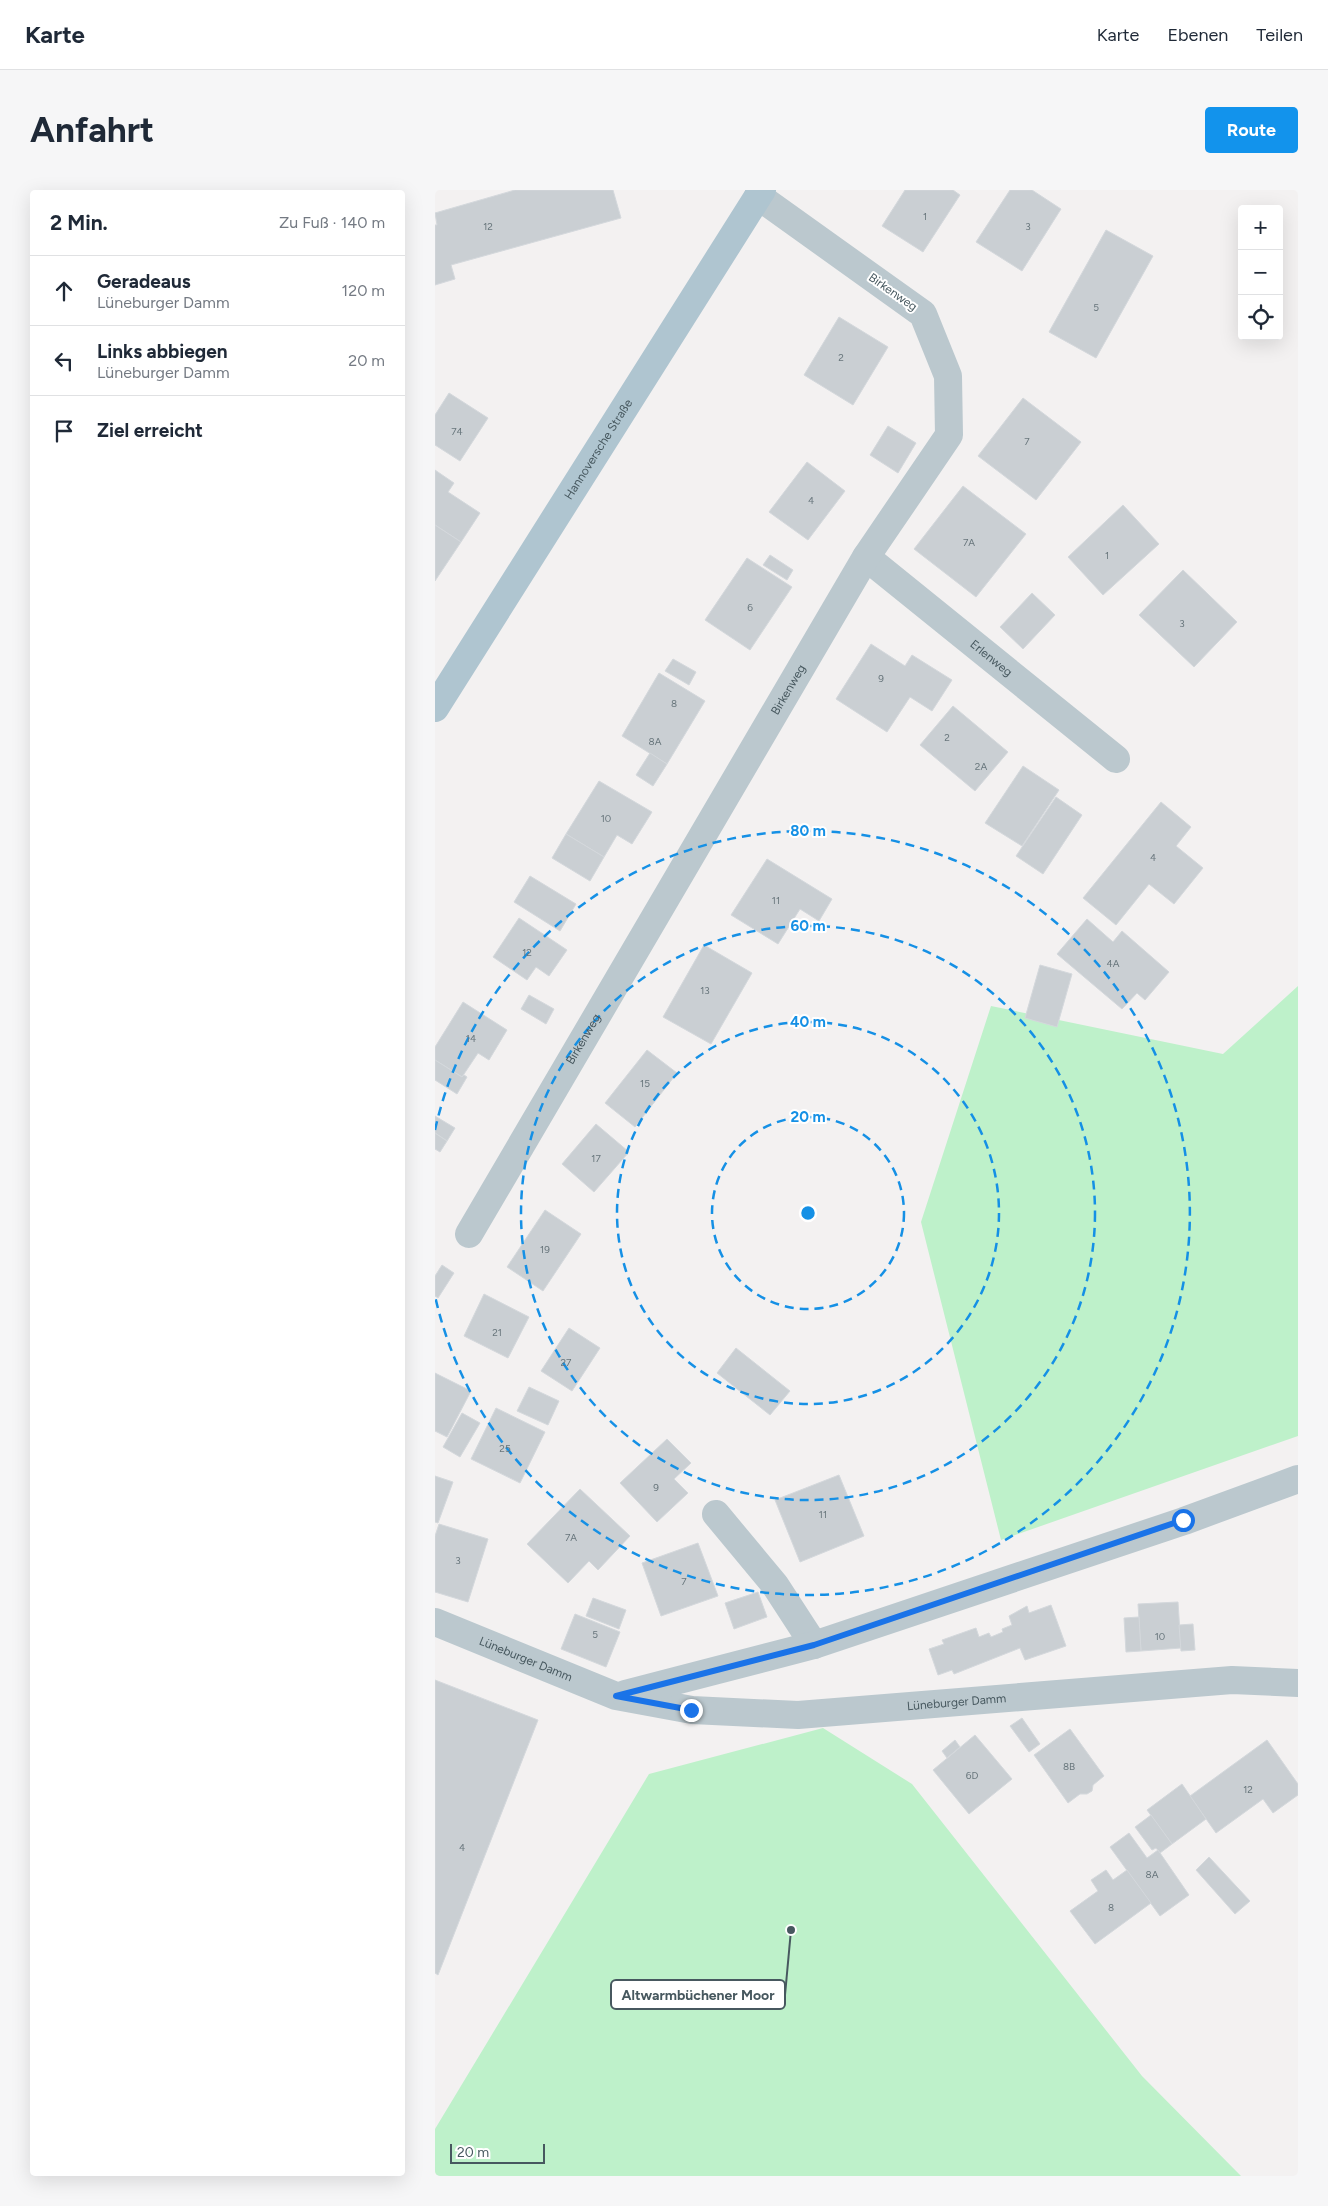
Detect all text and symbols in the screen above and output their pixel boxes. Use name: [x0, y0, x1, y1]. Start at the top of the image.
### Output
text: Karte: [25, 20, 85, 49]
text: Karte: [1097, 24, 1139, 46]
text: Ebenen: [1167, 24, 1228, 46]
text: Teilen: [1256, 24, 1303, 46]
button: Route: [1205, 107, 1298, 153]
text: Anfahrt: [30, 109, 154, 151]
map controls: [1238, 205, 1283, 340]
button: +: [1238, 205, 1283, 250]
text: 2 Min.: [50, 210, 108, 235]
house number: 1: [923, 210, 927, 223]
text: Zu Fuß · 140 m: [279, 213, 385, 232]
house number: 12: [483, 220, 493, 233]
house number: 3: [1025, 220, 1031, 233]
button: −: [1238, 250, 1283, 295]
text: Geradeaus: [97, 270, 191, 293]
street label: Birkenweg: [866, 270, 920, 314]
icon: ahead: [50, 277, 78, 305]
text: 120 m: [342, 281, 385, 300]
text: Lüneburger Damm: [97, 293, 230, 312]
button: locate: [1238, 295, 1283, 340]
house number: 5: [1093, 301, 1099, 314]
text: Links abbiegen: [97, 340, 228, 363]
icon: left: [50, 347, 78, 375]
text: 20 m: [348, 351, 385, 370]
house number: 2: [838, 351, 844, 364]
text: Lüneburger Damm: [97, 363, 230, 382]
street label: Hannoversche Straße: [561, 396, 635, 502]
icon: arrive: [50, 417, 78, 445]
text: Ziel erreicht: [97, 419, 203, 442]
house number: 74: [451, 425, 463, 438]
house number: 7: [1024, 435, 1030, 448]
house number: 4: [808, 494, 814, 507]
house number: 7A: [963, 536, 975, 549]
house number: 1: [1105, 549, 1109, 562]
house number: 6: [747, 601, 753, 614]
house number: 3: [1179, 617, 1185, 630]
street label: Erlenweg: [967, 637, 1015, 679]
street label: Birkenweg: [768, 662, 808, 717]
house number: 9: [878, 672, 884, 685]
house number: 8: [671, 697, 677, 710]
house number: 2: [944, 731, 950, 744]
house number: 8A: [649, 735, 662, 748]
house number: 2A: [975, 760, 987, 773]
house number: 10: [601, 812, 611, 825]
text: 80 m: [790, 822, 826, 840]
house number: 4: [1150, 851, 1156, 864]
house number: 11: [772, 894, 780, 907]
text: 60 m: [790, 917, 826, 935]
house number: 12: [522, 946, 532, 959]
house number: 4A: [1107, 957, 1120, 970]
house number: 13: [700, 984, 710, 997]
street label: Birkenweg: [563, 1011, 604, 1067]
text: 40 m: [790, 1013, 826, 1031]
house number: 14: [466, 1032, 476, 1045]
house number: 15: [640, 1077, 650, 1090]
text: 20 m: [790, 1108, 826, 1126]
house number: 17: [591, 1152, 601, 1165]
centre of rings: [799, 1204, 817, 1222]
house number: 19: [540, 1243, 550, 1256]
house number: 21: [492, 1326, 502, 1339]
house number: 27: [561, 1356, 572, 1369]
house number: 25: [499, 1442, 511, 1455]
house number: 9: [653, 1481, 659, 1494]
house number: 11: [819, 1508, 827, 1521]
route start: [1172, 1509, 1195, 1532]
house number: 7A: [565, 1531, 577, 1544]
house number: 3: [455, 1554, 461, 1567]
house number: 7: [681, 1575, 687, 1588]
house number: 5: [592, 1628, 598, 1641]
house number: 10: [1155, 1630, 1165, 1643]
street label: Lüneburger Damm: [477, 1634, 574, 1684]
street label: Lüneburger Damm: [906, 1691, 1007, 1713]
route end: [680, 1699, 703, 1722]
house number: 8B: [1063, 1760, 1075, 1773]
house number: 6D: [966, 1769, 978, 1782]
house number: 12: [1243, 1783, 1253, 1796]
house number: 4: [459, 1841, 465, 1854]
house number: 8A: [1146, 1868, 1159, 1881]
house number: 8: [1108, 1901, 1114, 1914]
callout: Altwarmbüchener Moor: [611, 1980, 785, 2009]
text: Altwarmbüchener Moor: [621, 1987, 775, 2004]
scale bar: [450, 2141, 545, 2164]
text: 20 m: [457, 2144, 489, 2161]

